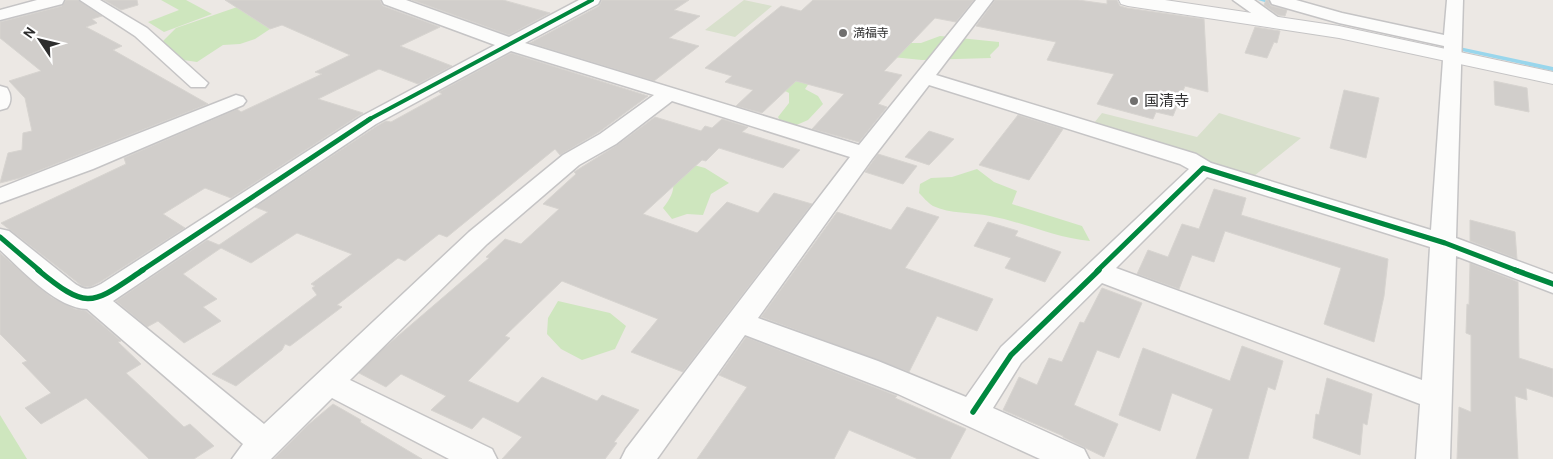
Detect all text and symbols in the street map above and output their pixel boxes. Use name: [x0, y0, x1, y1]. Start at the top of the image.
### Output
north arrow: [15, 15, 65, 65]
text: N: [19, 23, 40, 42]
place label: 満福寺: [853, 25, 889, 40]
marker: 満福寺: [837, 27, 849, 39]
place label: 国清寺: [1144, 92, 1189, 110]
marker: 国清寺: [1128, 95, 1140, 107]

